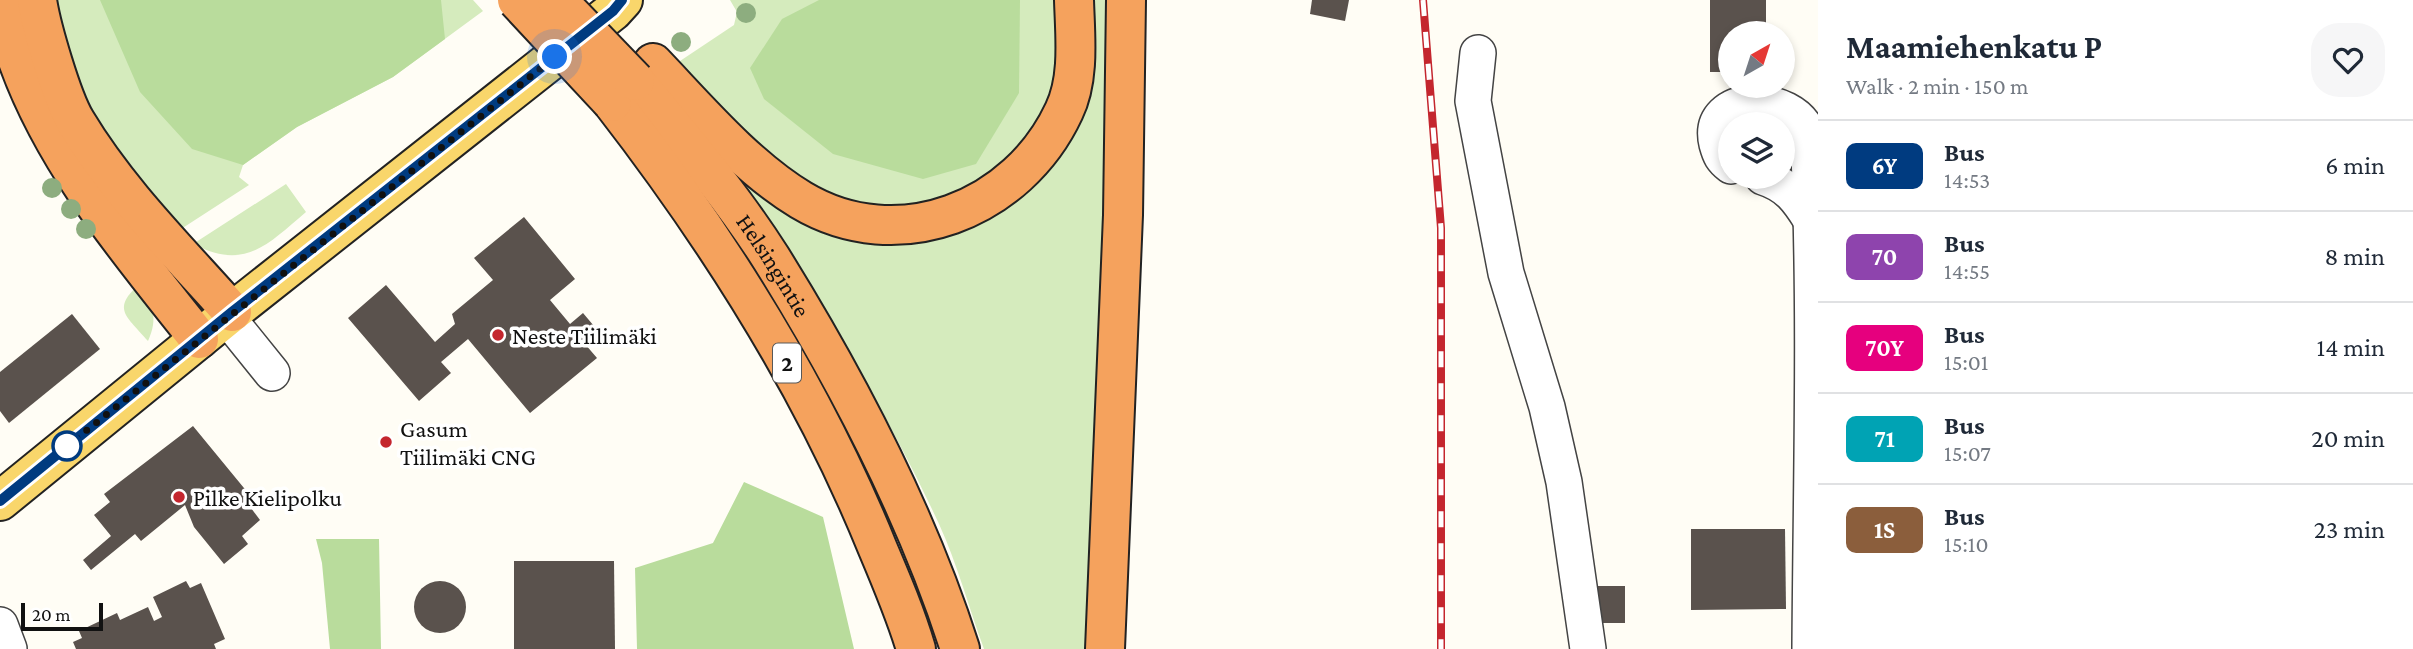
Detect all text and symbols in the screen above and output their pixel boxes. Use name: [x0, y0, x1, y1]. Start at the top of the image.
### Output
north arrow: [1718, 21, 1796, 98]
map controls: [1718, 21, 1795, 189]
button: heart: [2311, 23, 2385, 97]
text: Maamiehenkatu P: [1846, 28, 2102, 65]
your location: [537, 39, 572, 74]
text: Walk · 2 min · 150 m: [1846, 73, 2028, 99]
button: layers: [1718, 112, 1795, 189]
text: Bus: [1944, 138, 1985, 167]
text: 6 min: [2325, 151, 2385, 180]
text: 6Y: [1872, 152, 1897, 179]
text: 14:53: [1944, 167, 1990, 193]
street label: Helsingintie: [732, 208, 817, 321]
text: Bus: [1944, 229, 1985, 258]
text: 8 min: [2324, 242, 2385, 271]
text: 70: [1872, 243, 1897, 270]
text: 14:55: [1944, 258, 1990, 284]
text: Bus: [1944, 320, 1985, 349]
place label: Neste Tiilimäki: [512, 322, 657, 349]
marker: Neste Tiilimäki: [490, 327, 506, 343]
text: 14 min: [2317, 333, 2385, 362]
text: 70Y: [1865, 334, 1904, 361]
road number: 2: [773, 344, 801, 382]
text: 15:01: [1944, 349, 1988, 375]
text: Bus: [1944, 411, 1985, 440]
place label: Gasum Tiilimäki CNG: [400, 415, 536, 470]
text: 20 min: [2311, 424, 2385, 453]
text: 71: [1874, 425, 1895, 452]
unlabelled marker: [52, 431, 82, 461]
marker: Gasum Tiilimäki CNG: [378, 434, 394, 450]
text: 15:07: [1944, 440, 1991, 466]
place label: Pilke Kielipolku: [193, 484, 342, 511]
marker: Pilke Kielipolku: [171, 489, 187, 505]
text: Bus: [1944, 502, 1985, 531]
text: 23 min: [2314, 515, 2385, 544]
text: 1S: [1874, 516, 1895, 543]
text: 15:10: [1944, 531, 1988, 557]
scale bar: [21, 600, 103, 632]
text: 20 m: [32, 604, 71, 625]

